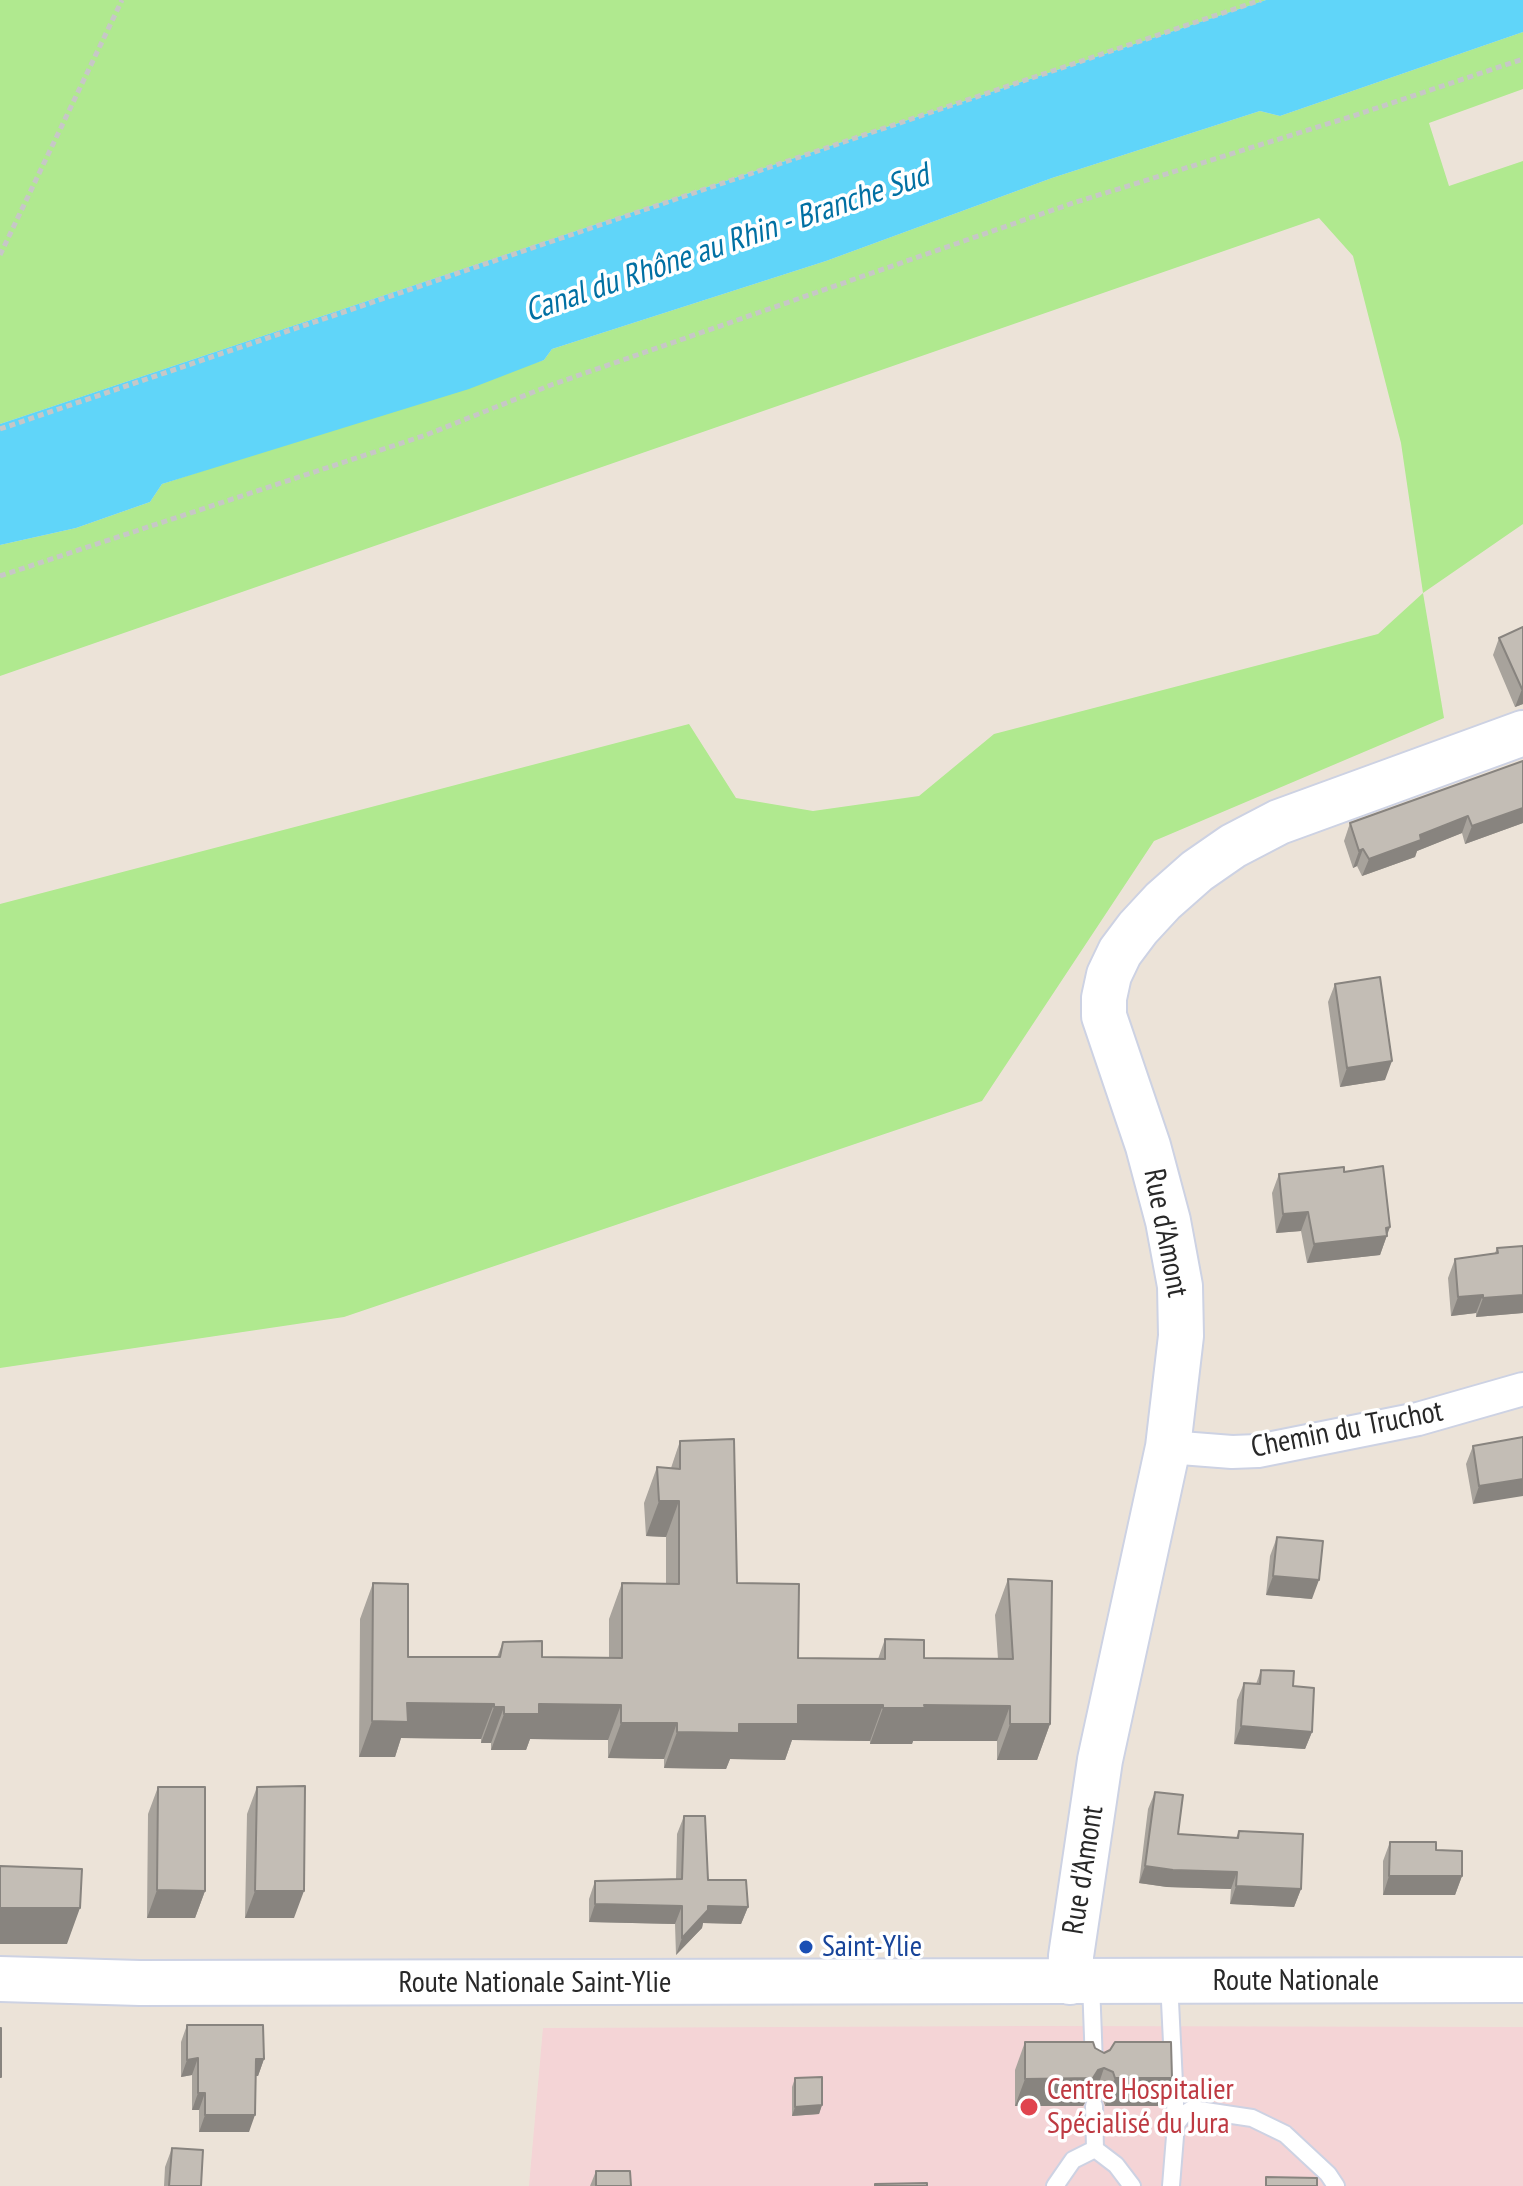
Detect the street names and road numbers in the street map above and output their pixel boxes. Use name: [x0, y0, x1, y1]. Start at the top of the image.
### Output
street label: Rue d'Amont: [1135, 1166, 1195, 1300]
street label: Chemin du Truchot: [1248, 1394, 1446, 1466]
street label: Rue d'Amont: [1056, 1803, 1112, 1937]
street label: Route Nationale: [1213, 1963, 1379, 1999]
street label: Route Nationale Saint-Ylie: [399, 1965, 671, 2001]

